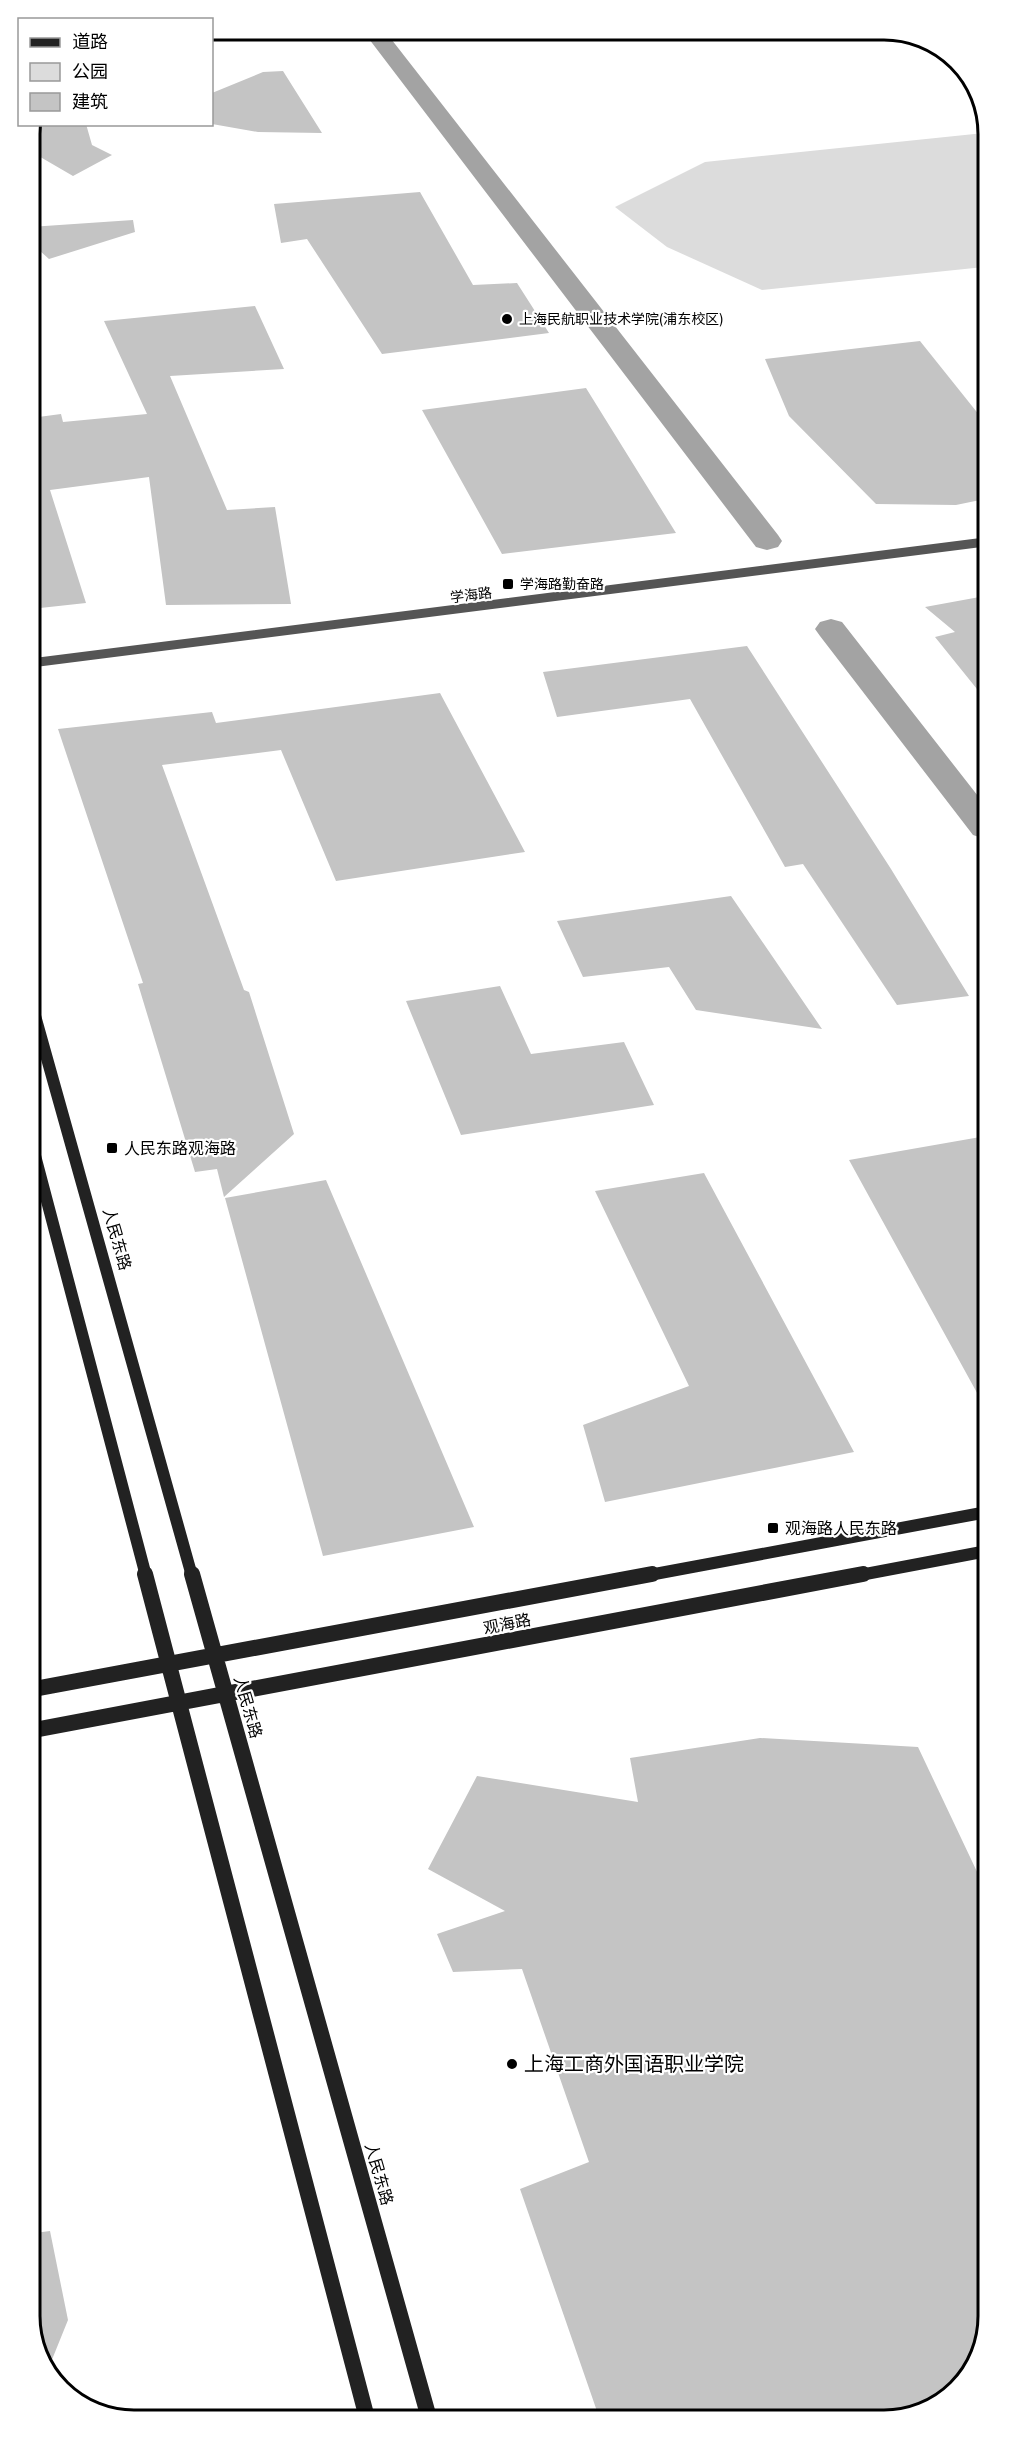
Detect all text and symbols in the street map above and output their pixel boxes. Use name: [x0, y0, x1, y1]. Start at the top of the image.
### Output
legend: [18, 18, 213, 126]
text: 道路: [72, 31, 108, 52]
text: 公园: [72, 61, 108, 82]
text: 建筑: [72, 91, 108, 112]
place label: 上海民航职业技术学院(浦东校区): [519, 311, 724, 327]
marker: 上海民航职业技术学院(浦东校区): [500, 312, 514, 326]
place label: 学海路勤奋路: [520, 576, 604, 592]
marker: 学海路勤奋路: [501, 577, 515, 591]
street label: 学海路: [449, 585, 493, 605]
place label: 人民东路观海路: [124, 1139, 236, 1158]
marker: 人民东路观海路: [105, 1141, 119, 1155]
street label: 人民东路: [99, 1206, 135, 1272]
place label: 观海路人民东路: [785, 1519, 897, 1538]
marker: 观海路人民东路: [766, 1521, 780, 1535]
street label: 观海路: [482, 1610, 532, 1638]
street label: 人民东路: [230, 1674, 266, 1740]
place label: 上海工商外国语职业学院: [524, 2052, 744, 2076]
marker: 上海工商外国语职业学院: [505, 2057, 519, 2071]
street label: 人民东路: [361, 2141, 397, 2207]

